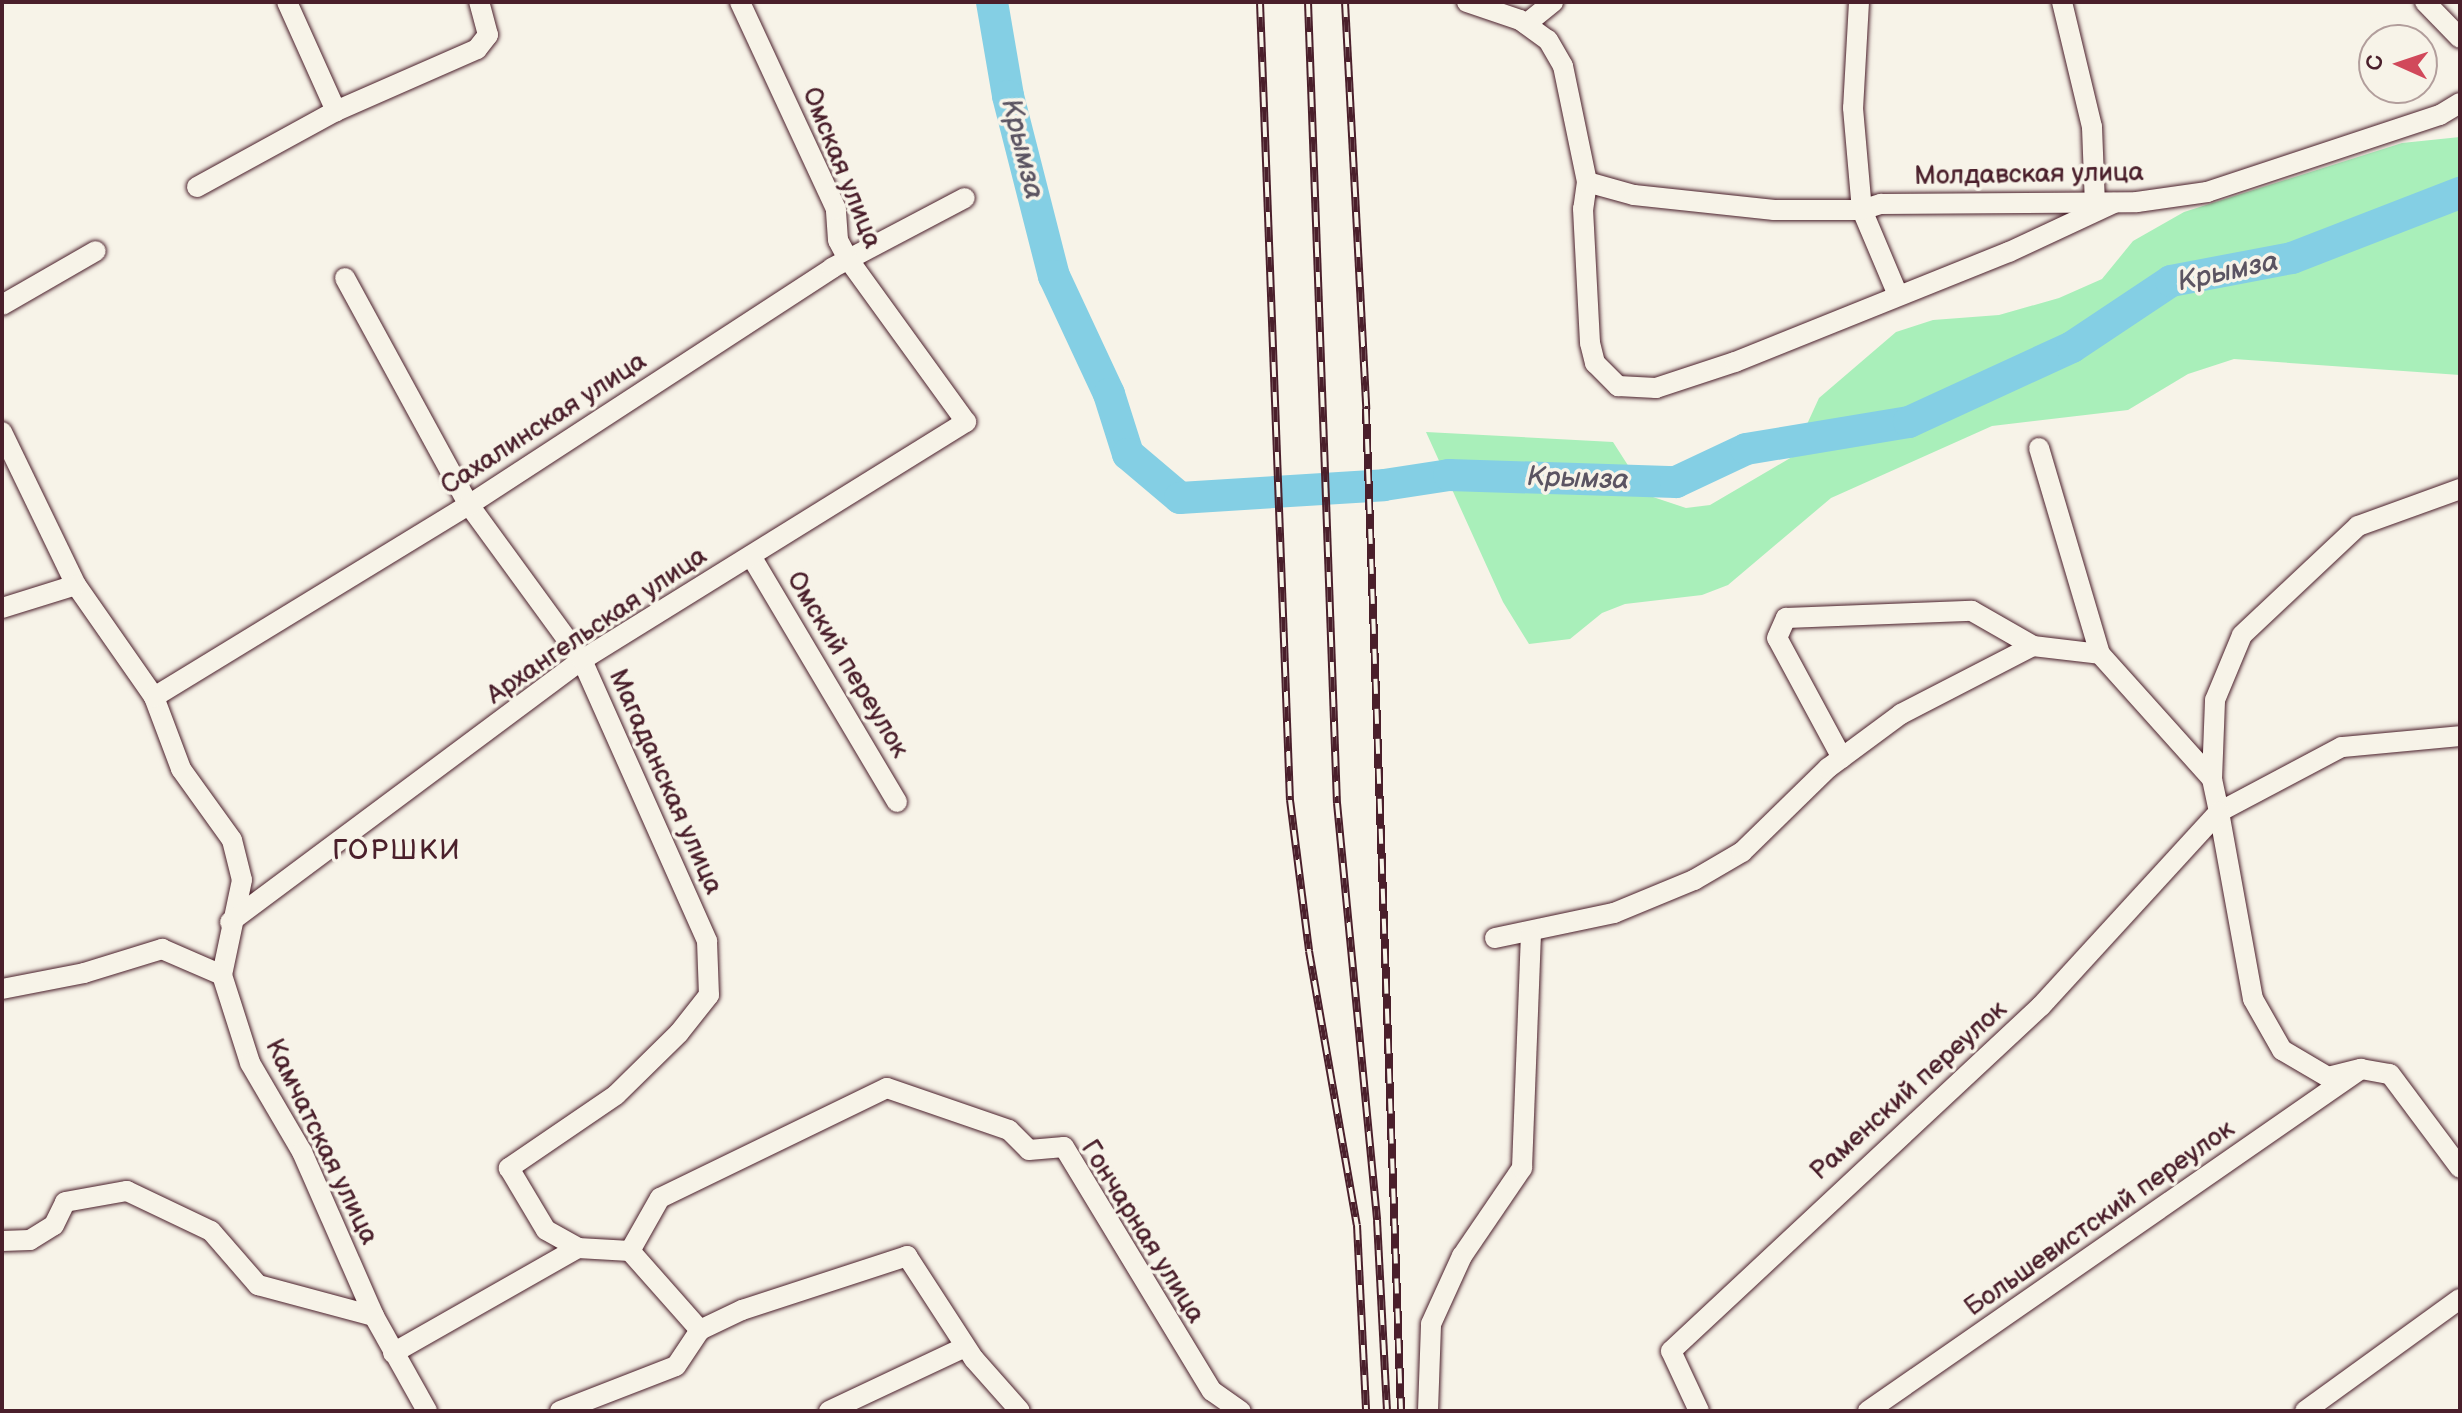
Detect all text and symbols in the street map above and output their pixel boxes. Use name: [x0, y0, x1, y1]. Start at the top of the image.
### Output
north arrow: [2358, 24, 2438, 104]
text: С: [2362, 54, 2389, 71]
street label: Омская улица: [795, 83, 887, 253]
water label: Крымза: [993, 95, 1051, 203]
street label: Молдавская улица: [1914, 157, 2144, 193]
water label: Крымза: [2174, 245, 2282, 299]
street label: Сахалинская улица: [435, 346, 653, 502]
water label: Крымза: [1526, 460, 1630, 498]
street label: Архангельская улица: [481, 541, 713, 711]
street label: Омский переулок: [779, 566, 915, 764]
street label: Магаданская улица: [601, 665, 729, 899]
district label: ГОРШКИ: [332, 834, 462, 868]
street label: Раменский переулок: [1804, 994, 2014, 1188]
street label: Камчатская улица: [258, 1034, 384, 1250]
street label: Большевистский переулок: [1959, 1114, 2241, 1324]
street label: Гончарная улица: [1073, 1135, 1211, 1329]

